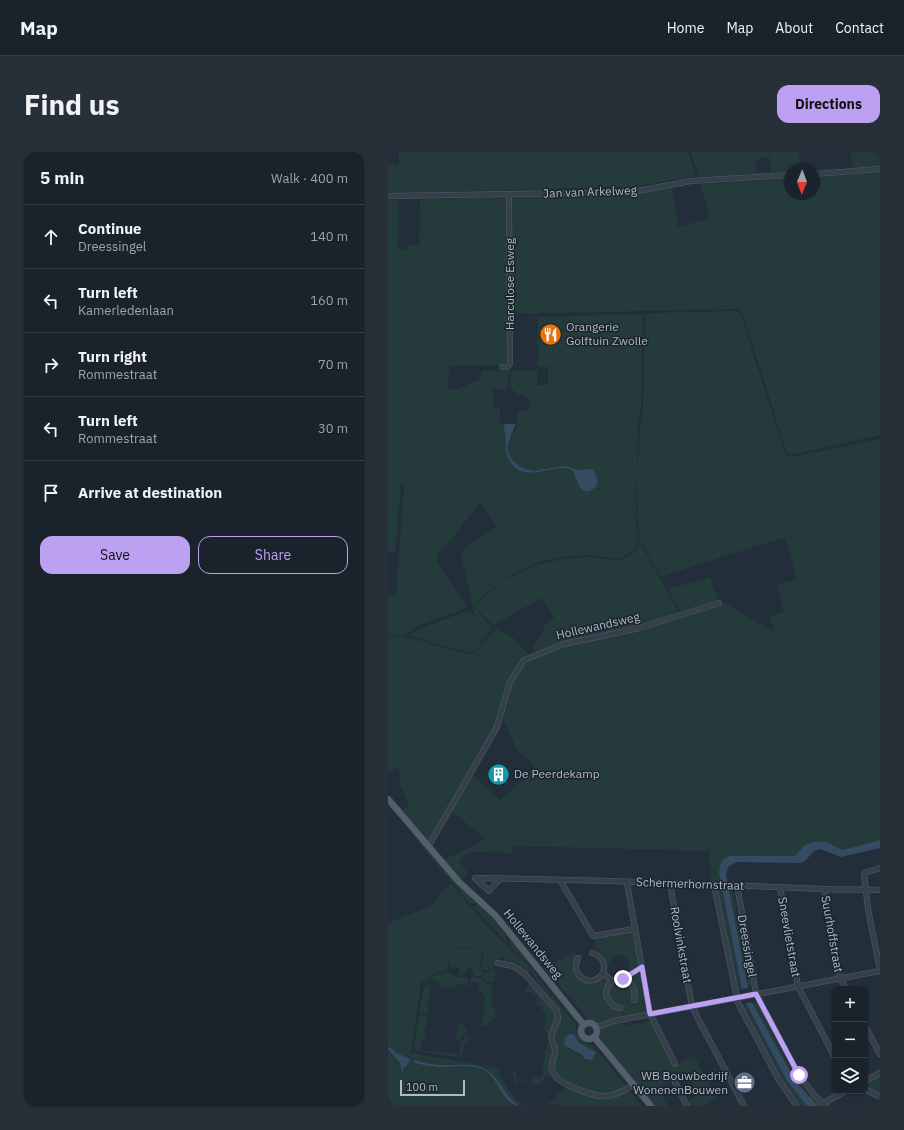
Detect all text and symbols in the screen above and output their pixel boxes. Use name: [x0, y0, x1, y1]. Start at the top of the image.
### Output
text: Map: [20, 16, 58, 40]
text: Home: [667, 19, 704, 37]
text: Map: [726, 19, 753, 37]
text: About: [775, 19, 813, 37]
text: Contact: [835, 19, 884, 37]
button: Directions: [777, 85, 880, 123]
text: Find us: [24, 86, 120, 123]
north arrow: [784, 164, 820, 200]
text: 5 min: [40, 167, 84, 189]
text: Walk · 400 m: [271, 170, 348, 187]
street label: Jan van Arkelweg: [543, 182, 638, 201]
text: Continue: [78, 219, 142, 238]
icon: ahead: [40, 226, 62, 248]
text: 140 m: [310, 228, 348, 245]
street label: Harculose Esweg: [502, 237, 517, 330]
text: Dreessingel: [78, 238, 146, 255]
text: Turn left: [78, 283, 138, 302]
icon: left: [40, 290, 62, 312]
text: 160 m: [310, 292, 348, 309]
text: Kamerledenlaan: [78, 302, 174, 319]
place label: Orangerie Golftuin Zwolle: [566, 319, 648, 348]
restaurant icon: Orangerie Golftuin Zwolle: [538, 321, 564, 347]
text: Turn right: [78, 347, 147, 366]
icon: right: [40, 354, 62, 376]
text: 70 m: [318, 356, 348, 373]
text: Rommestraat: [78, 366, 157, 383]
text: Turn left: [78, 411, 138, 430]
icon: left: [40, 418, 62, 440]
text: 30 m: [318, 420, 348, 437]
text: Rommestraat: [78, 430, 157, 447]
icon: arrive: [40, 482, 62, 504]
text: Arrive at destination: [78, 483, 222, 502]
button: Save: [40, 536, 190, 574]
button: Share: [198, 536, 348, 574]
street label: Hollewandsweg: [555, 608, 642, 642]
building icon: De Peerdekamp: [485, 761, 511, 787]
place label: De Peerdekamp: [514, 766, 600, 781]
street label: Schermerhornstraat: [636, 874, 744, 893]
street label: Suurhoffstraat: [818, 894, 847, 973]
street label: Sneevlietstraat: [775, 896, 804, 978]
street label: Hollewandsweg: [501, 906, 566, 982]
street label: Roolvinkstraat: [667, 906, 696, 984]
street label: Dreessingel: [735, 914, 760, 978]
route end: [614, 970, 632, 988]
map controls: [832, 986, 868, 1094]
button: +: [832, 986, 868, 1022]
button: −: [832, 1022, 868, 1058]
button: layers: [832, 1058, 868, 1094]
route start: [790, 1066, 808, 1084]
place label: WB Bouwbedrijf WonenenBouwen: [633, 1068, 728, 1097]
office icon: WB Bouwbedrijf WonenenBouwen: [731, 1070, 757, 1096]
scale bar: [400, 1078, 465, 1097]
text: 100 m: [406, 1080, 438, 1094]

